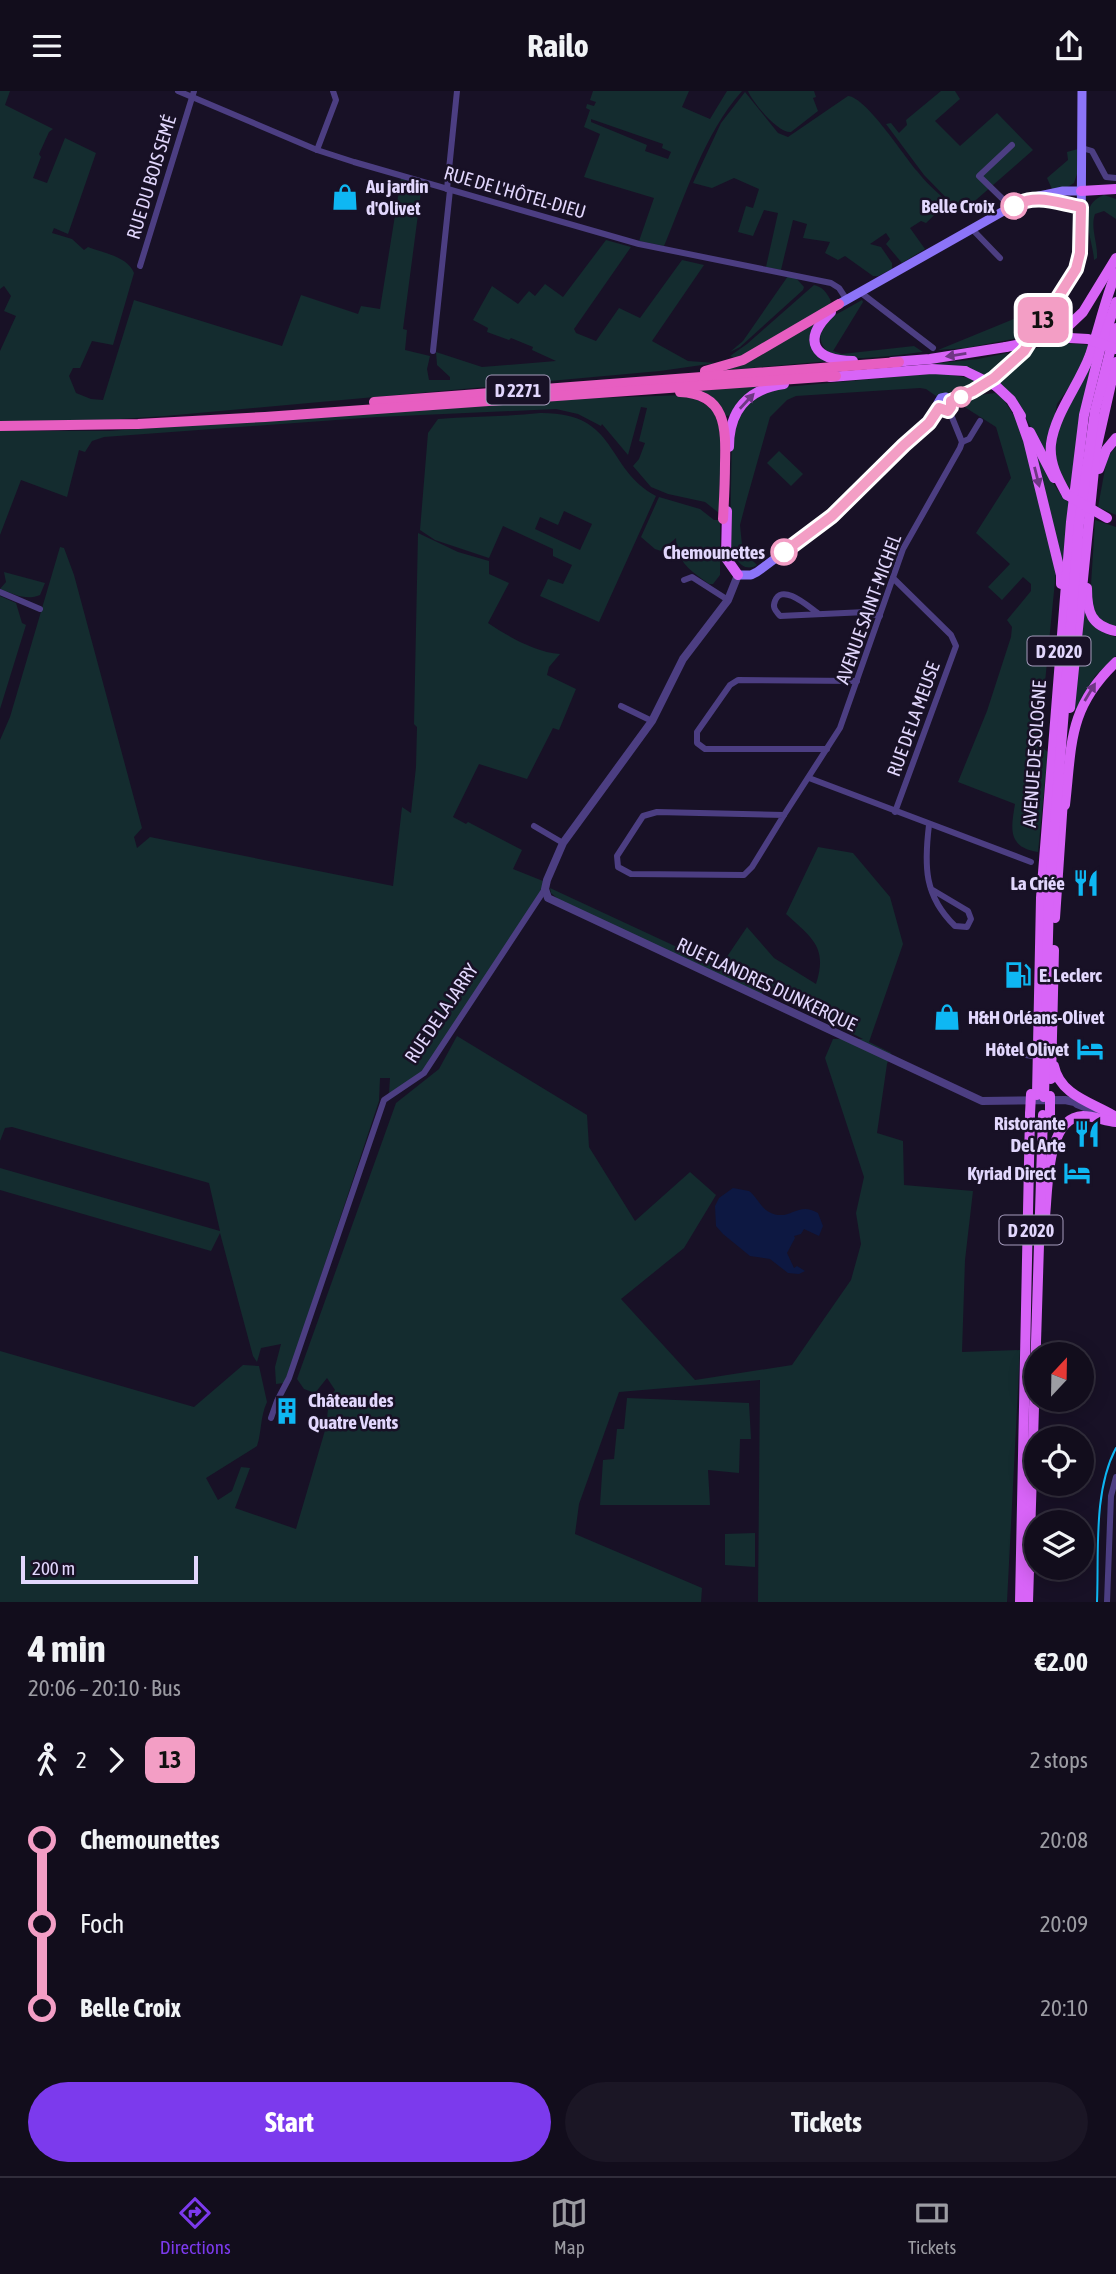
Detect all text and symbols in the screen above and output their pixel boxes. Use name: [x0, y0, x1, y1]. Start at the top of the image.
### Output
icon: menu: [28, 27, 66, 65]
text: Railo: [527, 27, 589, 64]
icon: share: [1050, 27, 1088, 65]
street label: RUE DU BOIS SEMÉ: [122, 112, 180, 242]
street label: RUE DE L'HÔTEL-DIEU: [442, 161, 588, 223]
place label: Au jardin d'Olivet: [365, 175, 429, 219]
shop icon: Au jardin d'Olivet: [330, 182, 360, 212]
marker: Belle Croix: [1001, 193, 1027, 219]
place label: Belle Croix: [921, 195, 995, 217]
line badge: 13: [1012, 297, 1074, 343]
text: 13: [1032, 306, 1054, 333]
one-way arrow: [945, 350, 967, 361]
road number: D 2271: [486, 375, 550, 405]
unlabelled marker: [951, 387, 971, 407]
one-way arrow: [738, 393, 755, 410]
one-way arrow: [1032, 466, 1043, 488]
street label: AVENUE SAINT-MICHEL: [831, 531, 905, 687]
marker: Chemounettes: [771, 539, 797, 565]
place label: Chemounettes: [663, 541, 765, 563]
road number: D 2020: [1028, 637, 1090, 665]
street label: RUE DE LA MEUSE: [882, 659, 944, 779]
street label: AVENUE DE SOLOGNE: [1018, 680, 1050, 828]
one-way arrow: [1084, 682, 1096, 701]
restaurant icon: La Criée: [1071, 868, 1101, 898]
place label: La Criée: [1011, 872, 1065, 894]
street label: RUE FLANDRES DUNKERQUE: [674, 933, 860, 1035]
street label: RUE DE LA JARRY: [400, 959, 482, 1067]
fuel station icon: E. Leclerc: [1003, 960, 1033, 990]
place label: E. Leclerc: [1039, 964, 1102, 986]
shop icon: H&H Orléans-Olivet: [932, 1002, 962, 1032]
place label: H&H Orléans-Olivet: [968, 1006, 1105, 1028]
hotel icon: Hôtel Olivet: [1075, 1034, 1105, 1064]
place label: Hôtel Olivet: [985, 1038, 1070, 1060]
place label: Ristorante Del Arte: [994, 1112, 1066, 1156]
restaurant icon: Ristorante Del Arte: [1072, 1119, 1102, 1149]
hotel icon: Kyriad Direct: [1062, 1158, 1092, 1188]
place label: Kyriad Direct: [967, 1162, 1057, 1184]
road number: D 2020: [1000, 1215, 1062, 1245]
north arrow: [1024, 1342, 1094, 1412]
map controls: [1024, 1342, 1094, 1580]
place label: Château des Quatre Vents: [308, 1389, 398, 1433]
building icon: Château des Quatre Vents: [272, 1396, 302, 1426]
button: locate: [1024, 1426, 1094, 1496]
button: layers: [1024, 1510, 1094, 1580]
scale bar: [21, 1553, 198, 1585]
text: 200 m: [32, 1557, 75, 1579]
text: 4 min: [28, 1627, 106, 1670]
text: €2.00: [1035, 1647, 1088, 1677]
text: 20:06 – 20:10 · Bus: [28, 1675, 181, 1701]
icon: walk: [28, 1741, 66, 1779]
icon: forward: [97, 1741, 135, 1779]
text: 13: [159, 1746, 181, 1773]
text: 2: [76, 1747, 87, 1773]
text: 2 stops: [1030, 1747, 1088, 1773]
text: Chemounettes: [80, 1825, 220, 1855]
text: 20:08: [1040, 1827, 1088, 1853]
text: Foch: [80, 1909, 124, 1939]
text: 20:09: [1040, 1911, 1088, 1937]
text: Belle Croix: [80, 1993, 181, 2023]
text: 20:10: [1040, 1995, 1088, 2021]
button: Start: [28, 2082, 551, 2162]
button: Tickets: [565, 2082, 1088, 2162]
tab: Directions: [160, 2194, 231, 2258]
tab: Map: [550, 2194, 588, 2258]
tab: Tickets: [908, 2194, 956, 2258]

